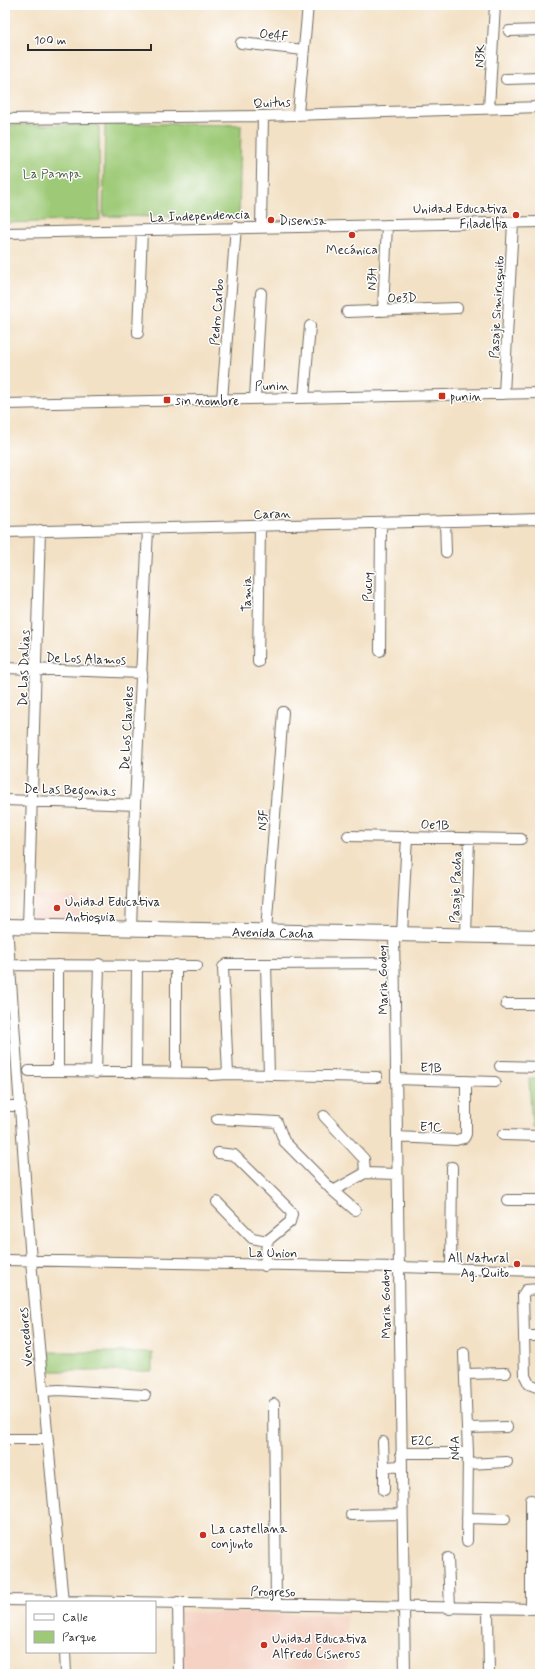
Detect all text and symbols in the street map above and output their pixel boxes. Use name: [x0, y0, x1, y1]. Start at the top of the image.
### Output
scale bar: [28, 26, 151, 52]
street label: Oe4F: [258, 26, 289, 45]
text: 100 m: [34, 33, 66, 49]
street label: N3K: [471, 43, 490, 68]
street label: Quitus: [253, 94, 291, 113]
park label: La Pampa: [23, 166, 82, 183]
place label: Unidad Educativa Filadelfia: [413, 201, 508, 233]
street label: La Independencia: [149, 206, 251, 227]
marker: Unidad Educativa Filadelfia: [511, 210, 521, 220]
place label: Disensa: [279, 213, 326, 230]
marker: Disensa: [266, 215, 276, 225]
marker: Mecánica: [347, 230, 357, 240]
place label: Mecánica: [326, 242, 378, 259]
street label: Pasaje Simiruquito: [486, 255, 509, 359]
street label: N3H: [363, 267, 382, 291]
street label: Pedro Carbo: [207, 278, 228, 346]
street label: Oe3D: [387, 289, 417, 308]
street label: Punin: [255, 378, 289, 395]
place label: punin: [450, 389, 482, 406]
marker: punin: [437, 391, 447, 401]
place label: sin nombre: [175, 393, 239, 410]
marker: sin nombre: [162, 395, 172, 405]
street label: Caran: [253, 505, 291, 524]
street label: Pucuy: [360, 572, 377, 602]
street label: Tamia: [239, 576, 256, 612]
street label: De Las Dalias: [15, 629, 34, 707]
street label: De Los Alamos: [46, 650, 126, 669]
street label: De Los Claveles: [117, 685, 138, 771]
street label: De Las Begonias: [23, 780, 117, 803]
street label: N3F: [254, 809, 273, 832]
street label: Oe1B: [420, 817, 450, 834]
street label: Pasaje Pacha: [447, 850, 466, 924]
place label: Unidad Educativa Antioquia: [65, 894, 160, 926]
marker: Unidad Educativa Antioquia: [52, 903, 62, 913]
street label: Avenida Cacha: [232, 924, 315, 943]
street label: Maria Godoy: [374, 945, 393, 1015]
street label: E1B: [420, 1060, 442, 1077]
street label: E1C: [419, 1118, 443, 1137]
street label: La Union: [248, 1245, 298, 1262]
place label: All Natural Ag. Quito: [448, 1250, 509, 1282]
marker: All Natural Ag. Quito: [512, 1259, 522, 1269]
street label: Maria Godoy: [377, 1269, 396, 1339]
street label: Vencedores: [15, 1307, 38, 1367]
street label: E2C: [410, 1433, 434, 1450]
street label: N4A: [447, 1435, 464, 1460]
place label: La castellana conjunto: [211, 1521, 287, 1553]
marker: La castellana conjunto: [198, 1530, 208, 1540]
street label: Progreso: [250, 1583, 296, 1602]
legend: [26, 1601, 156, 1653]
text: Calle: [62, 1610, 88, 1626]
text: Parque: [62, 1630, 97, 1646]
place label: Unidad Educativa Alfredo Cisneros: [272, 1631, 367, 1663]
marker: Unidad Educativa Alfredo Cisneros: [259, 1640, 269, 1650]

